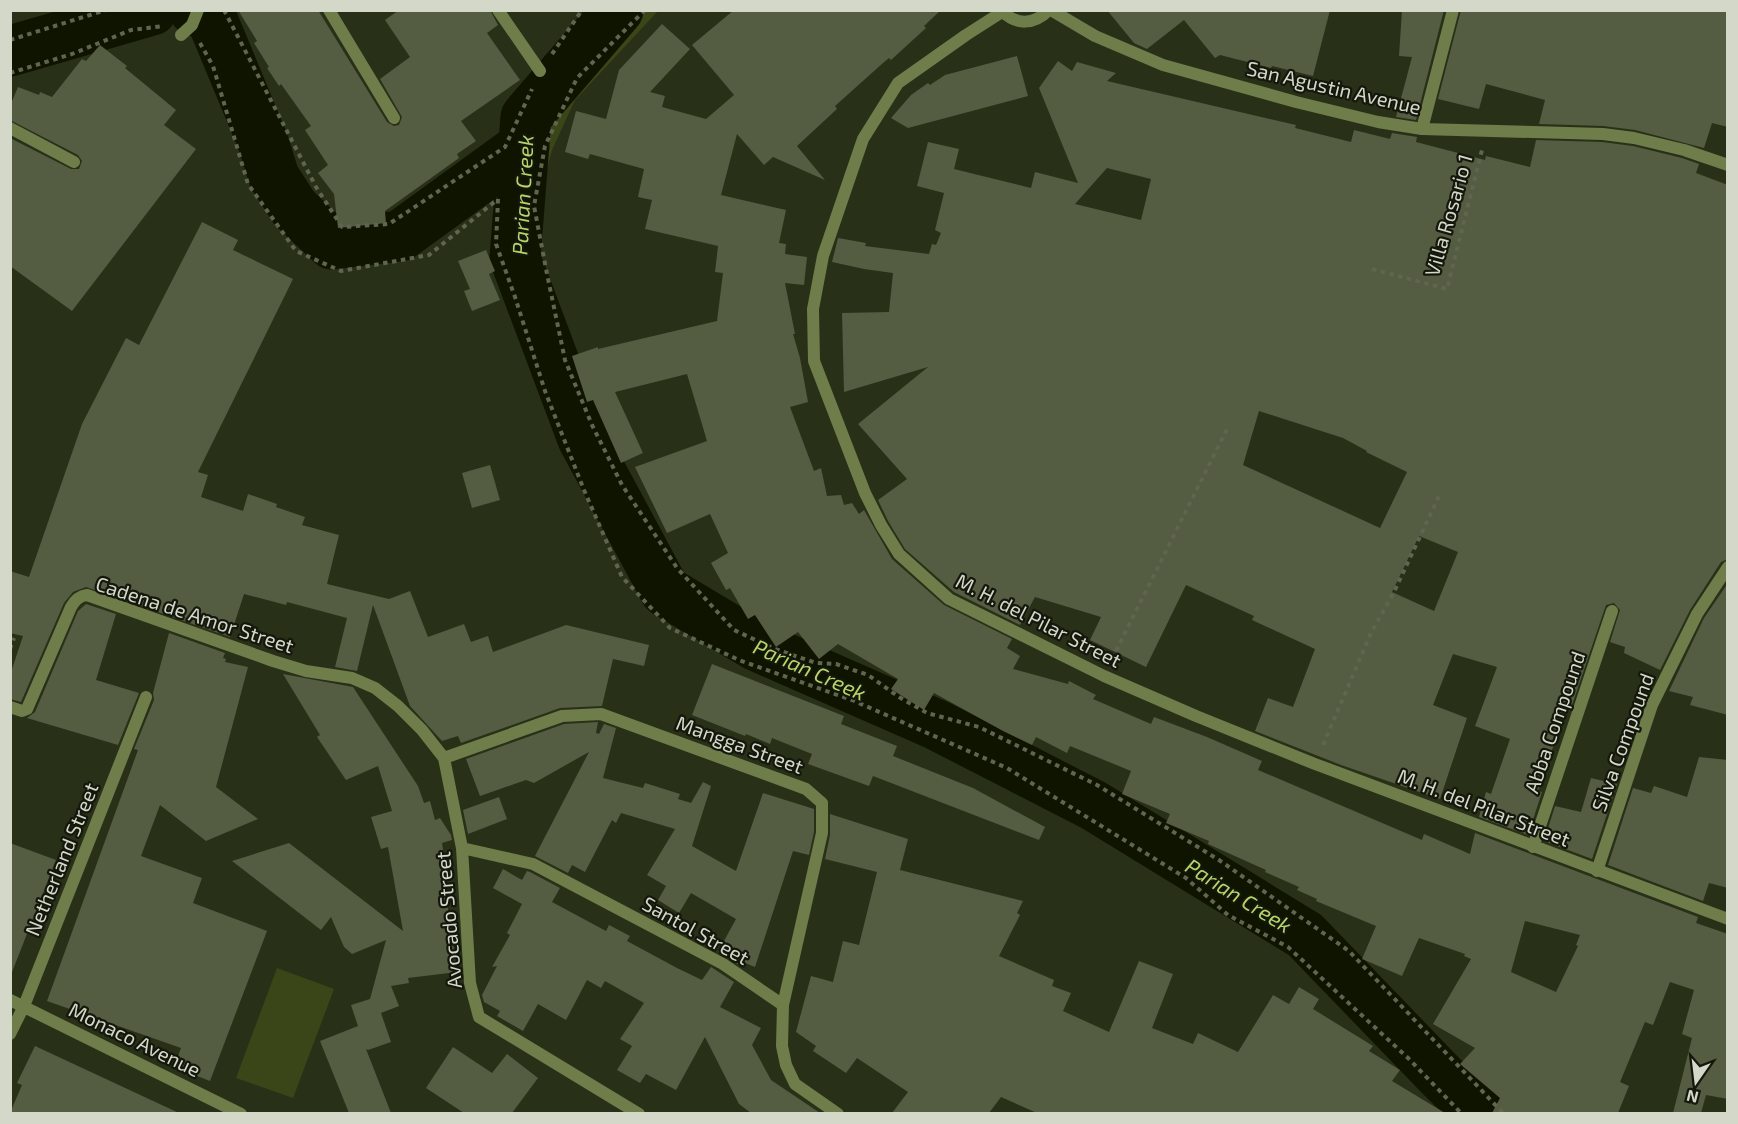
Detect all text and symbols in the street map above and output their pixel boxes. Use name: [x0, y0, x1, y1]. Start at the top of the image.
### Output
street label: San Agustin Avenue: [1244, 55, 1424, 119]
water label: Parian Creek: [506, 134, 538, 256]
street label: Villa Rosario 1: [1419, 151, 1477, 279]
street label: M. H. del Pilar Street: [952, 568, 1126, 672]
street label: Cadena de Amor Street: [93, 571, 297, 657]
water label: Parian Creek: [750, 633, 870, 705]
street label: Abba Compound: [1518, 648, 1590, 796]
street label: Silva Compound: [1586, 670, 1658, 814]
street label: Mangga Street: [673, 710, 807, 778]
street label: M. H. del Pilar Street: [1395, 763, 1574, 851]
street label: Netherland Street: [19, 779, 103, 939]
street label: Avocado Street: [430, 850, 466, 990]
water label: Parian Creek: [1181, 853, 1297, 937]
street label: Santol Street: [638, 891, 754, 969]
street label: Monaco Avenue: [65, 997, 205, 1081]
north arrow: [1666, 1052, 1726, 1112]
text: N: [1684, 1086, 1700, 1108]

